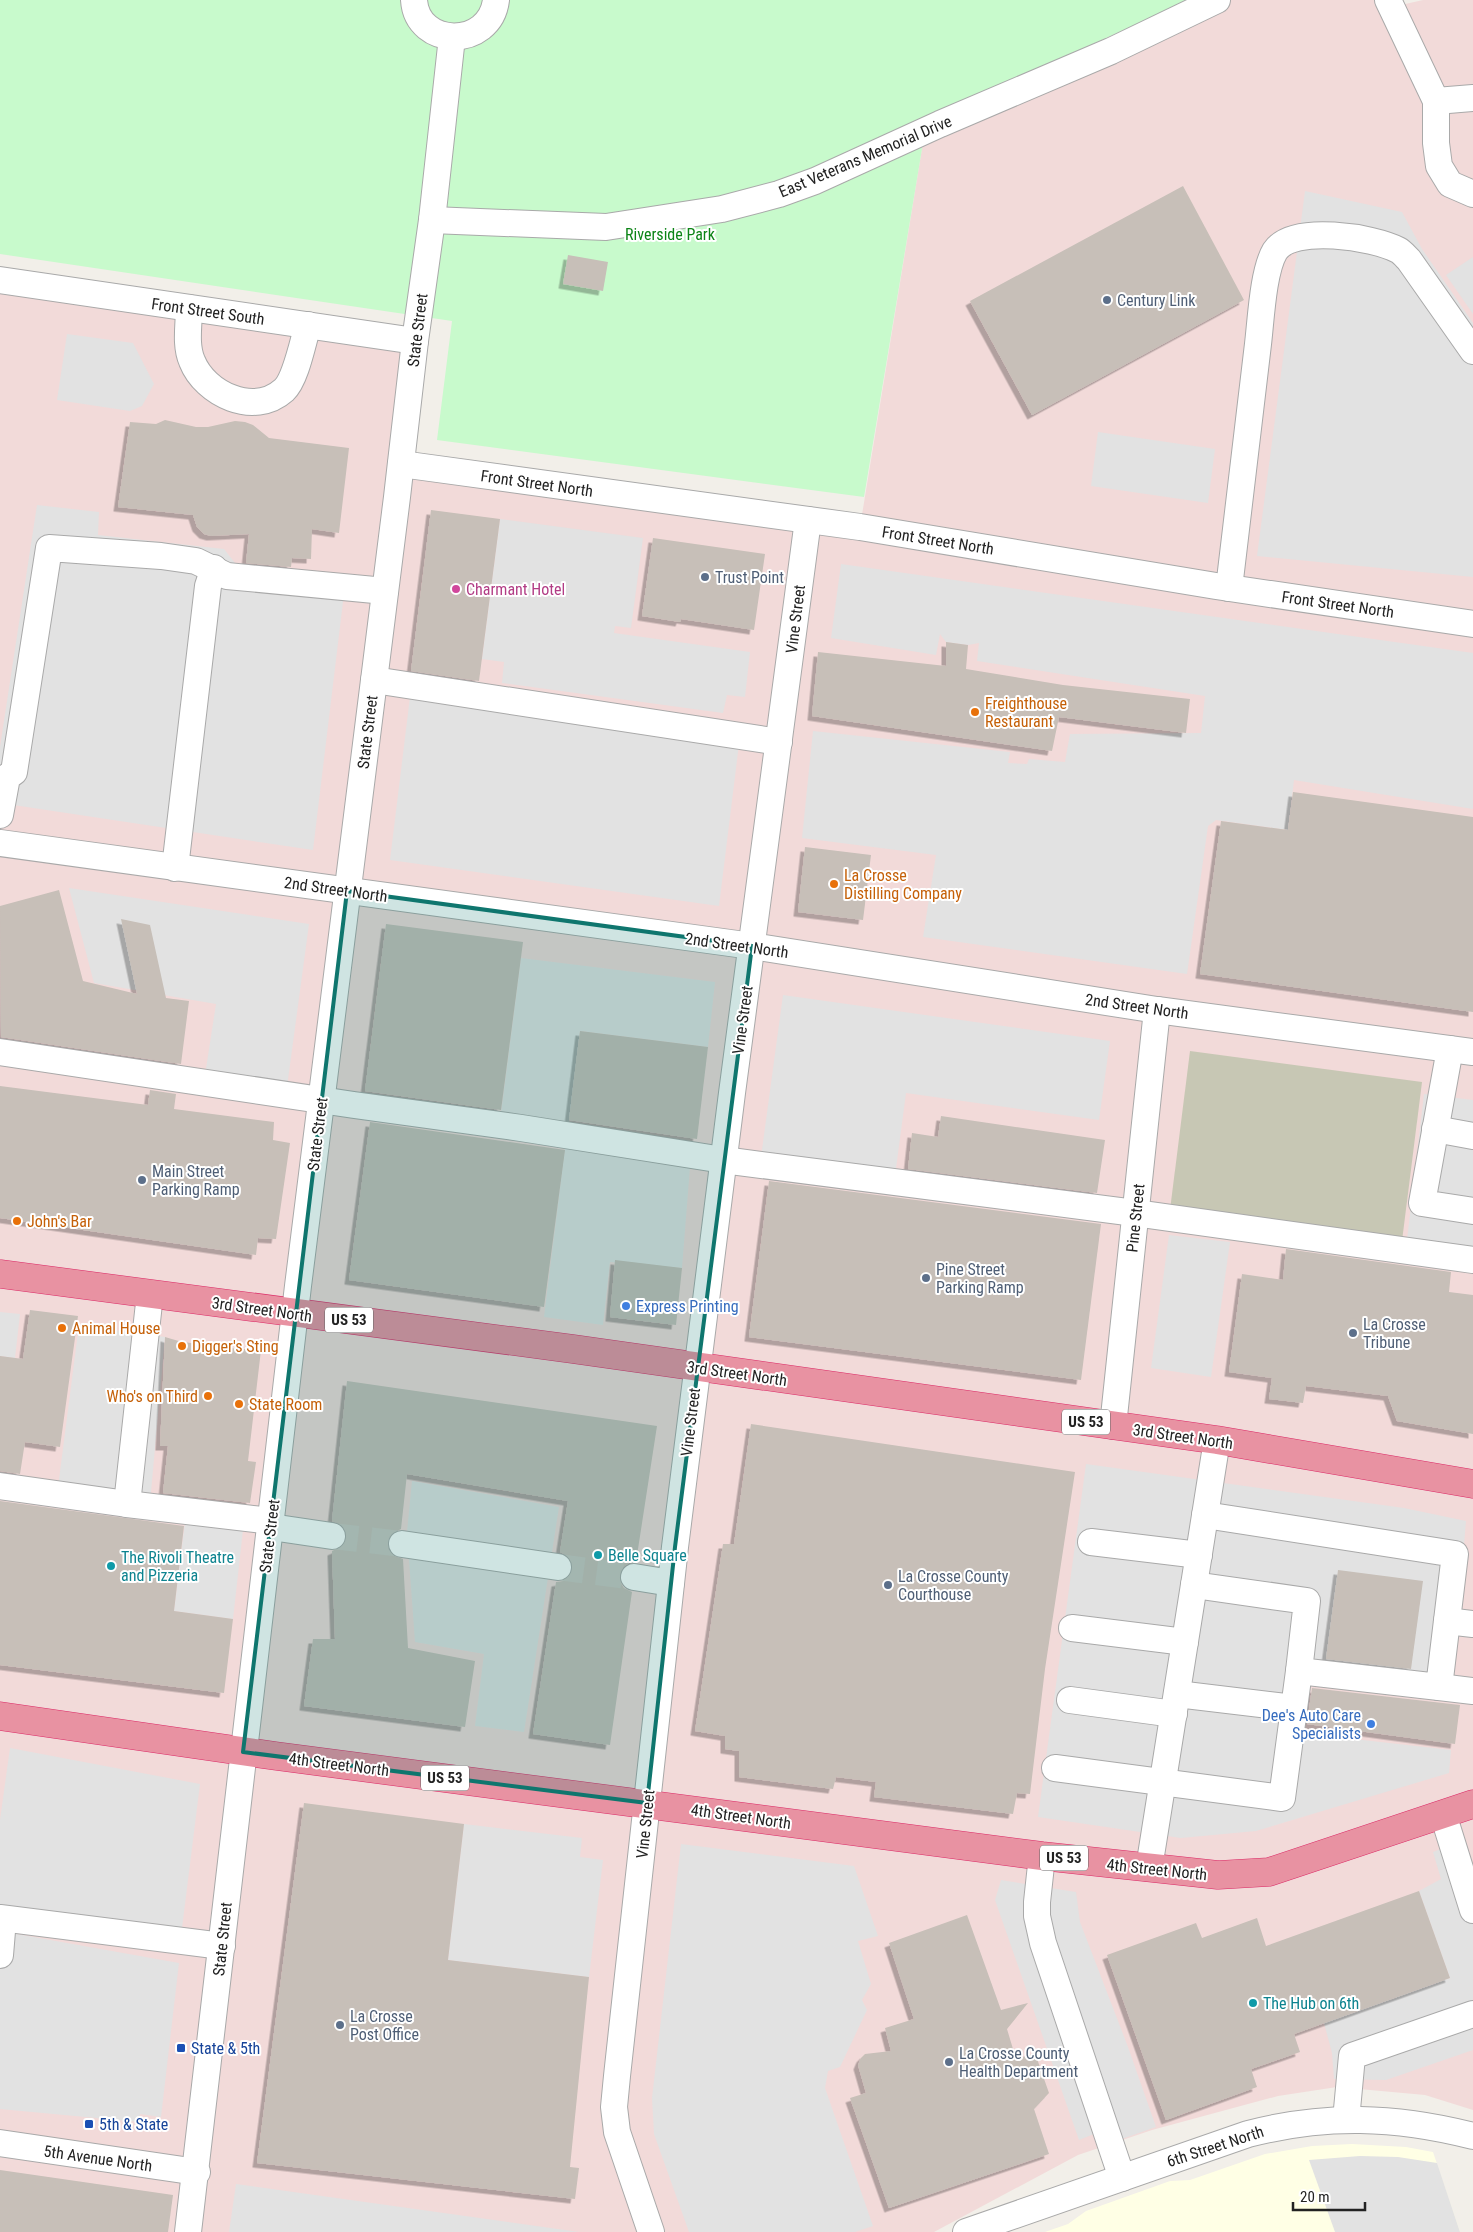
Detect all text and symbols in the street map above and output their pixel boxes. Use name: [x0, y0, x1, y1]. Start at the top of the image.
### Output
street label: East Veterans Memorial Drive: [776, 111, 954, 201]
park label: Riverside Park: [625, 225, 716, 244]
place label: Century Link: [1117, 291, 1196, 310]
street label: State Street: [404, 292, 431, 368]
street label: Front Street South: [150, 294, 266, 329]
marker: Century Link: [1101, 294, 1113, 306]
street label: Front Street North: [480, 466, 594, 501]
street label: Front Street North: [881, 522, 995, 559]
place label: Trust Point: [715, 568, 784, 587]
marker: Trust Point: [699, 571, 711, 583]
place label: Charmant Hotel: [466, 580, 565, 599]
marker: Charmant Hotel: [450, 583, 462, 595]
street label: Vine Street: [782, 583, 809, 654]
street label: Front Street North: [1281, 587, 1395, 622]
street label: State Street: [354, 694, 381, 770]
place label: Freighthouse Restaurant: [985, 694, 1067, 731]
marker: Freighthouse Restaurant: [969, 706, 981, 718]
place label: La Crosse Distilling Company: [844, 866, 962, 903]
street label: 2nd Street North: [283, 873, 389, 906]
marker: La Crosse Distilling Company: [828, 878, 840, 890]
street label: 2nd Street North: [684, 929, 790, 962]
street label: Vine Street: [728, 984, 757, 1056]
street label: 2nd Street North: [1084, 990, 1190, 1023]
street label: State Street: [304, 1096, 331, 1172]
place label: Main Street Parking Ramp: [152, 1162, 240, 1199]
marker: Main Street Parking Ramp: [136, 1174, 148, 1186]
street label: Pine Street: [1122, 1183, 1149, 1253]
place label: John's Bar: [27, 1212, 92, 1231]
marker: John's Bar: [11, 1215, 23, 1227]
place label: Pine Street Parking Ramp: [936, 1260, 1024, 1297]
marker: Pine Street Parking Ramp: [920, 1272, 932, 1284]
street label: 3rd Street North: [211, 1293, 313, 1326]
place label: Express Printing: [636, 1297, 739, 1316]
marker: Express Printing: [620, 1300, 632, 1312]
road number: US 53: [325, 1308, 373, 1332]
place label: La Crosse Tribune: [1363, 1315, 1426, 1352]
place label: Animal House: [72, 1319, 160, 1338]
marker: Animal House: [56, 1322, 68, 1334]
marker: La Crosse Tribune: [1347, 1327, 1359, 1339]
place label: Digger's Sting: [192, 1337, 279, 1356]
marker: Digger's Sting: [176, 1340, 188, 1352]
street label: 3rd Street North: [686, 1357, 788, 1390]
street label: Vine Street: [677, 1386, 704, 1457]
place label: Who's on Third: [106, 1387, 198, 1406]
marker: Who's on Third: [202, 1390, 214, 1402]
place label: State Room: [249, 1395, 322, 1414]
marker: State Room: [233, 1398, 245, 1410]
road number: US 53: [1062, 1410, 1110, 1434]
street label: 3rd Street North: [1132, 1420, 1234, 1453]
street label: State Street: [256, 1498, 283, 1574]
place label: Belle Square: [608, 1546, 687, 1565]
place label: The Rivoli Theatre and Pizzeria: [121, 1548, 234, 1585]
marker: Belle Square: [592, 1549, 604, 1561]
marker: The Rivoli Theatre and Pizzeria: [105, 1560, 117, 1572]
place label: La Crosse County Courthouse: [898, 1567, 1009, 1604]
marker: La Crosse County Courthouse: [882, 1579, 894, 1591]
place label: Dee's Auto Care Specialists: [1262, 1706, 1361, 1743]
marker: Dee's Auto Care Specialists: [1365, 1718, 1377, 1730]
street label: 4th Street North: [288, 1749, 390, 1780]
road number: US 53: [421, 1766, 469, 1790]
street label: Vine Street: [632, 1788, 659, 1859]
street label: 4th Street North: [690, 1800, 792, 1833]
road number: US 53: [1040, 1846, 1088, 1870]
street label: 4th Street North: [1106, 1855, 1208, 1884]
street label: State Street: [209, 1901, 236, 1977]
place label: The Hub on 6th: [1263, 1994, 1359, 2013]
marker: The Hub on 6th: [1247, 1997, 1259, 2009]
place label: La Crosse Post Office: [350, 2007, 419, 2044]
marker: La Crosse Post Office: [334, 2019, 346, 2031]
place label: State & 5th: [191, 2039, 260, 2058]
marker: State & 5th: [175, 2042, 187, 2054]
place label: La Crosse County Health Department: [959, 2044, 1078, 2081]
marker: La Crosse County Health Department: [943, 2056, 955, 2068]
place label: 5th & State: [99, 2115, 168, 2134]
marker: 5th & State: [83, 2118, 95, 2130]
street label: 6th Street North: [1164, 2122, 1266, 2171]
street label: 5th Avenue North: [42, 2141, 153, 2176]
scale bar: [1293, 2180, 1366, 2212]
text: 20 m: [1300, 2188, 1330, 2206]

